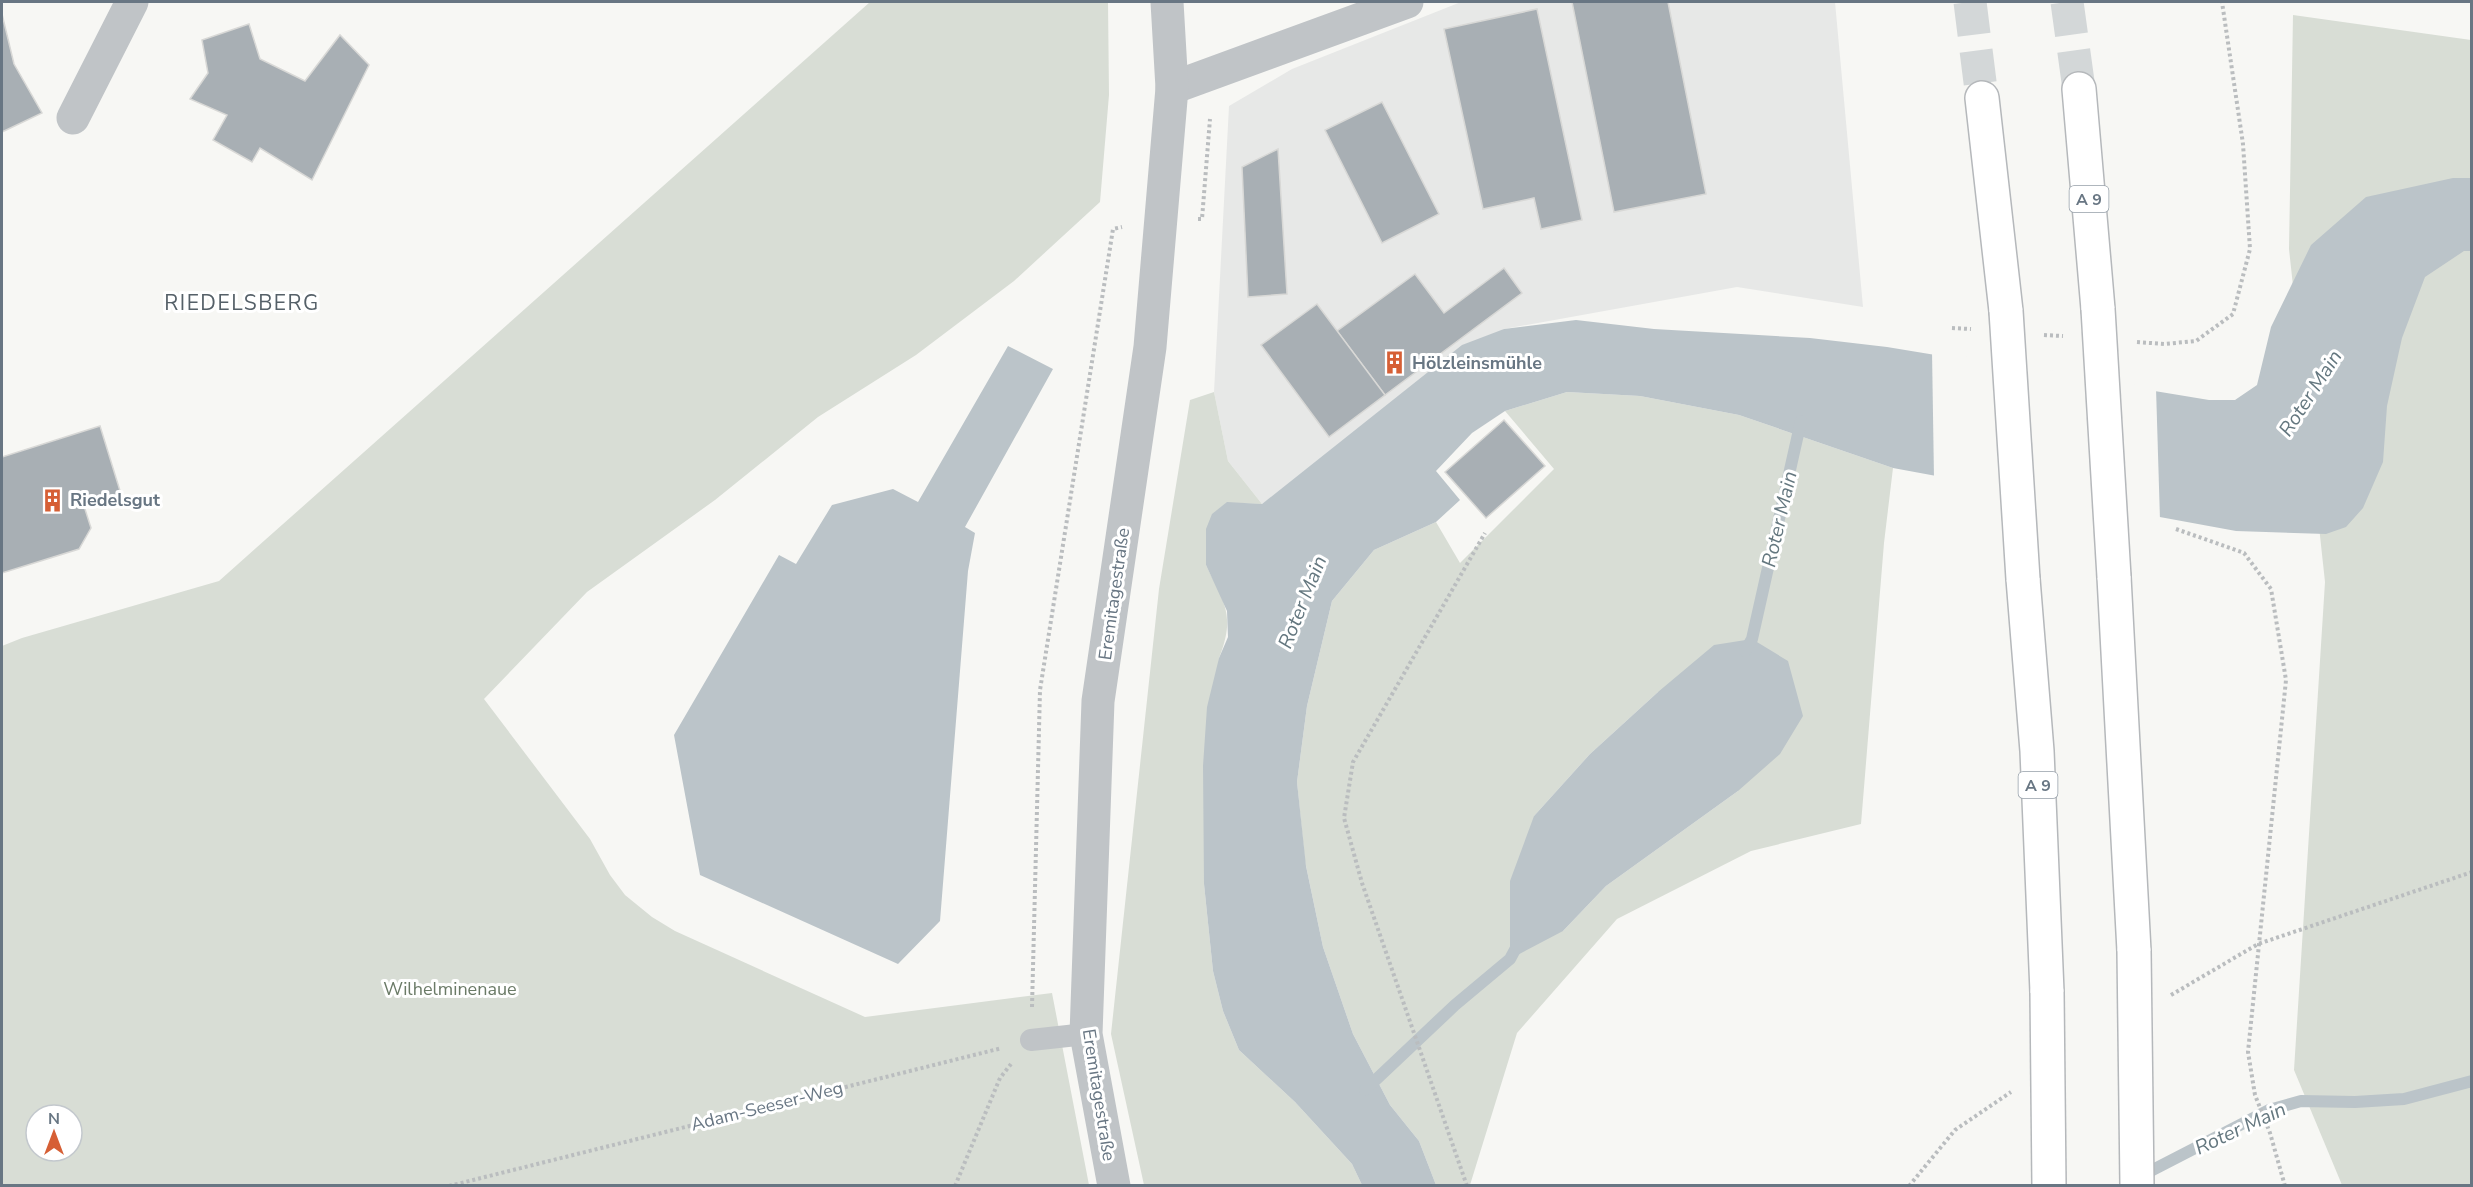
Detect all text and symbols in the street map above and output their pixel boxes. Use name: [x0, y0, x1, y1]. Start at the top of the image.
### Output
road number: A 9: [2070, 186, 2108, 212]
district label: RIEDELSBERG: [164, 289, 320, 317]
water label: Roter Main: [2272, 345, 2348, 442]
building icon: Hölzleinsmühle: [1381, 350, 1407, 376]
place label: Hölzleinsmühle: [1412, 351, 1542, 375]
water label: Roter Main: [1755, 468, 1804, 570]
building icon: Riedelsgut: [39, 487, 65, 513]
place label: Riedelsgut: [70, 488, 160, 512]
street label: Eremitagestraße: [1093, 526, 1135, 662]
water label: Roter Main: [1272, 552, 1333, 653]
road number: A 9: [2018, 772, 2058, 798]
park label: Wilhelminenaue: [383, 977, 517, 1001]
street label: Eremitagestraße: [1077, 1027, 1121, 1163]
street label: Adam-Seeser-Weg: [688, 1075, 846, 1137]
water label: Roter Main: [2190, 1096, 2290, 1161]
north arrow: [24, 1103, 84, 1163]
text: N: [48, 1108, 60, 1130]

